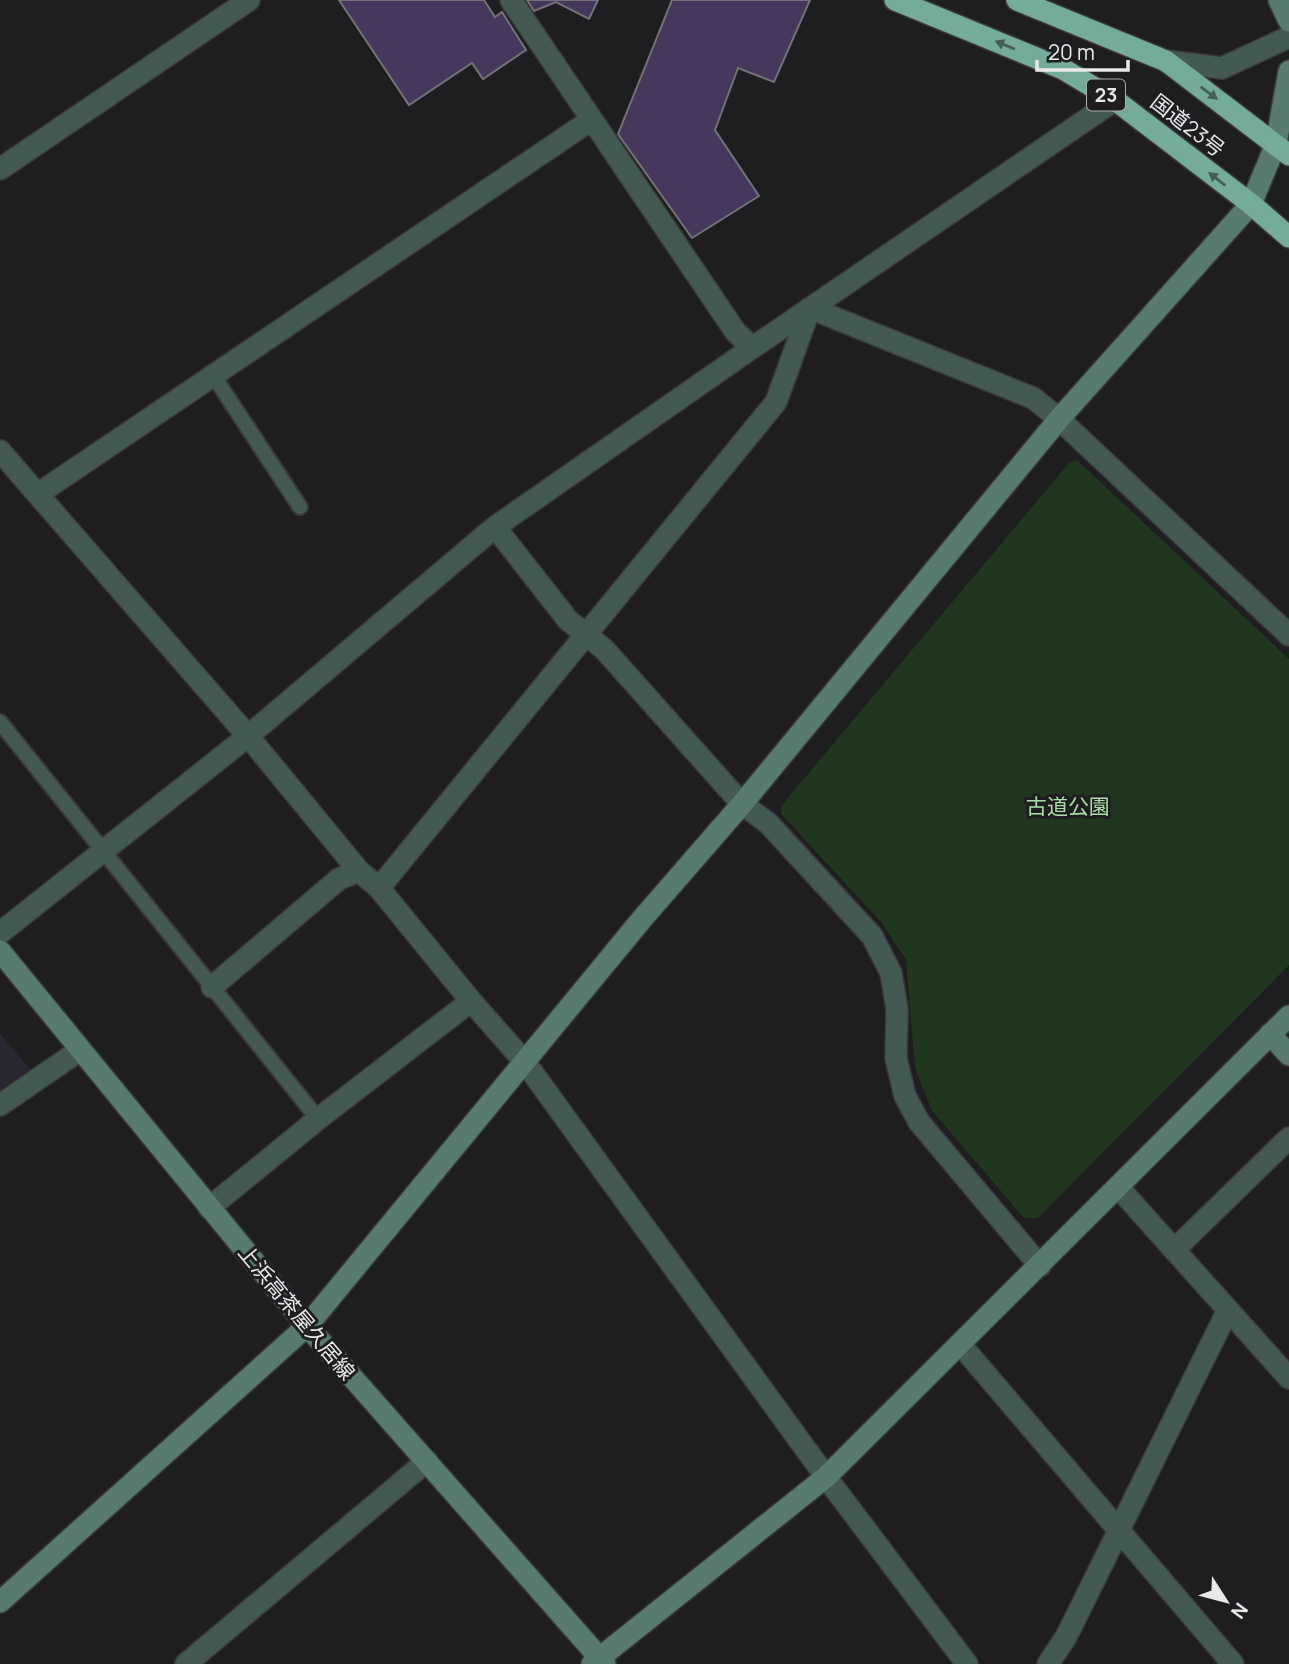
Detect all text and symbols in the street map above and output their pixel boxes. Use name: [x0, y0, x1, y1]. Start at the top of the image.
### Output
scale bar: [1037, 28, 1128, 72]
text: 20 m: [1048, 38, 1095, 66]
one-way arrow: [995, 40, 1016, 51]
road number: 23: [1087, 80, 1125, 110]
one-way arrow: [1200, 86, 1218, 100]
street label: 国道23号: [1145, 87, 1231, 163]
one-way arrow: [1209, 171, 1227, 186]
park label: 古道公園: [1026, 792, 1110, 820]
street label: 上浜高茶屋久居線: [232, 1239, 362, 1385]
north arrow: [1191, 1566, 1261, 1636]
text: N: [1225, 1598, 1254, 1624]

